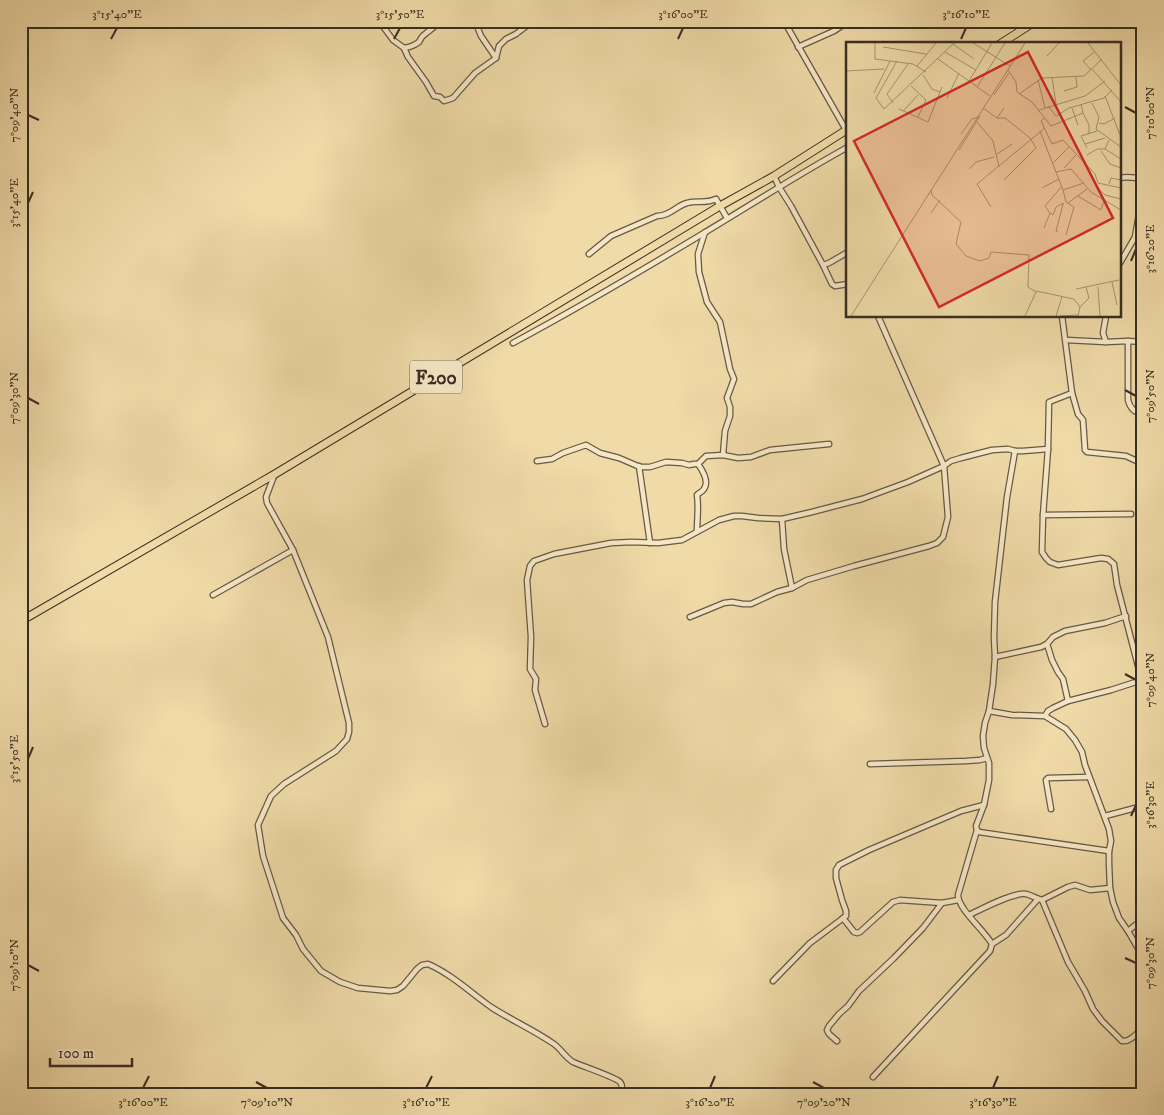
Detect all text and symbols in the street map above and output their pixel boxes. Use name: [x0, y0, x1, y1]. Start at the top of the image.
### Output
text: 3°15'40"E: [92, 7, 142, 22]
text: 3°15'50"E: [376, 7, 425, 22]
text: 3°16'00"E: [658, 7, 708, 22]
text: 3°16'10"E: [942, 7, 990, 22]
inset map: [846, 42, 1122, 318]
text: 7°10'00"N: [1143, 86, 1158, 139]
text: 7°09'40"N: [7, 87, 22, 142]
text: 3°15'40"E: [7, 178, 22, 228]
text: 3°16'20"E: [1143, 224, 1158, 273]
road number: F200: [410, 361, 462, 394]
text: 7°09'50"N: [1143, 369, 1158, 423]
text: 7°09'30"N: [7, 372, 22, 424]
text: 7°09'40"N: [1143, 652, 1158, 707]
text: 3°15'50"E: [7, 734, 22, 783]
text: 3°16'30"E: [1143, 781, 1158, 829]
text: 7°09'30"N: [1143, 937, 1158, 989]
text: 7°09'10"N: [7, 939, 22, 991]
scale bar: [50, 1035, 132, 1067]
text: 100 m: [58, 1044, 94, 1063]
text: 3°16'00"E: [118, 1095, 168, 1110]
text: 7°09'10"N: [241, 1095, 293, 1110]
text: 3°16'10"E: [402, 1095, 450, 1110]
text: 3°16'20"E: [686, 1095, 735, 1110]
text: 7°09'20"N: [797, 1095, 851, 1110]
text: 3°16'30"E: [969, 1095, 1017, 1110]

